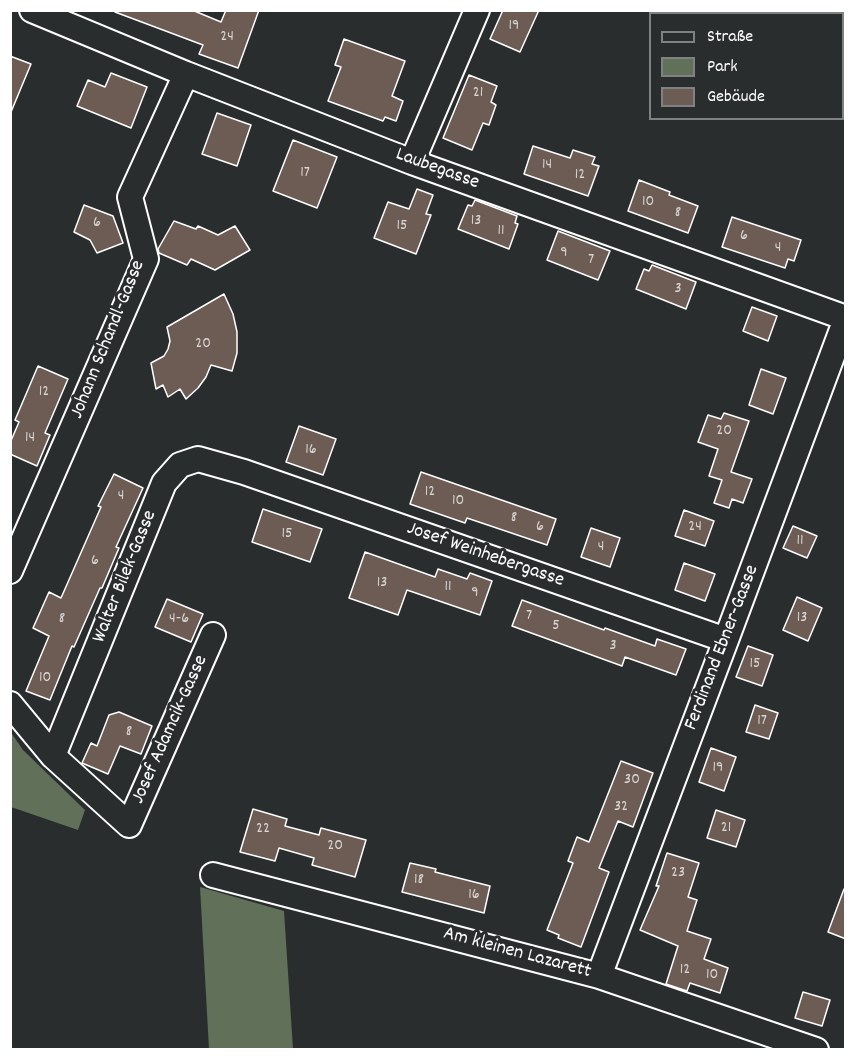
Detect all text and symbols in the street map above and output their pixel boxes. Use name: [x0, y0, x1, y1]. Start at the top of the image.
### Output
legend: [649, 12, 844, 120]
house number: 19: [509, 17, 519, 37]
text: Straße: [707, 25, 753, 50]
house number: 24: [220, 28, 234, 48]
text: Park: [707, 55, 738, 80]
house number: 21: [473, 84, 483, 104]
text: Gebäude: [707, 85, 765, 110]
street label: Laubegasse: [392, 144, 482, 196]
house number: 14: [542, 156, 552, 176]
house number: 17: [300, 164, 310, 184]
house number: 12: [575, 166, 585, 186]
house number: 10: [642, 193, 654, 213]
house number: 8: [675, 204, 681, 224]
house number: 13: [471, 212, 481, 232]
house number: 6: [93, 214, 101, 234]
house number: 15: [397, 217, 407, 237]
house number: 11: [497, 222, 505, 242]
house number: 6: [740, 227, 748, 247]
house number: 4: [775, 239, 781, 259]
house number: 9: [560, 244, 568, 264]
house number: 7: [588, 251, 594, 271]
street label: Johann Schandl-Gasse: [66, 257, 152, 423]
house number: 3: [674, 280, 682, 300]
house number: 20: [195, 335, 211, 355]
house number: 12: [39, 383, 49, 403]
house number: 20: [716, 422, 732, 442]
house number: 14: [25, 429, 35, 449]
house number: 16: [305, 441, 317, 461]
house number: 12: [425, 483, 435, 503]
house number: 4: [118, 487, 124, 507]
house number: 10: [452, 492, 464, 512]
street label: Walter Bilek-Gasse: [89, 507, 163, 647]
house number: 8: [511, 509, 517, 529]
street label: Josef Weinhebergasse: [403, 518, 567, 594]
house number: 6: [536, 518, 544, 538]
house number: 24: [688, 518, 702, 538]
house number: 15: [282, 525, 292, 545]
house number: 11: [796, 532, 804, 552]
house number: 4: [598, 538, 604, 558]
house number: 6: [91, 552, 99, 572]
street label: Ferdinand Ebner-Gasse: [680, 562, 766, 734]
house number: 13: [377, 574, 387, 594]
house number: 11: [444, 578, 452, 598]
house number: 9: [471, 584, 479, 604]
house number: 7: [526, 607, 532, 627]
house number: 13: [797, 609, 807, 629]
house number: 8: [59, 610, 65, 630]
house number: 4-6: [169, 610, 189, 630]
house number: 5: [552, 617, 560, 637]
house number: 3: [609, 637, 617, 657]
street label: Josef Adamcik-Gasse: [127, 652, 215, 808]
house number: 15: [750, 655, 760, 675]
house number: 10: [39, 669, 51, 689]
house number: 17: [757, 712, 767, 732]
house number: 8: [126, 723, 132, 743]
house number: 19: [713, 759, 723, 779]
house number: 30: [624, 771, 640, 791]
house number: 32: [614, 798, 628, 818]
house number: 21: [721, 819, 731, 839]
house number: 22: [256, 820, 270, 840]
house number: 20: [327, 837, 343, 857]
house number: 23: [671, 864, 685, 884]
house number: 18: [414, 871, 424, 891]
house number: 16: [468, 886, 480, 906]
street label: Am kleinen Lazarett: [440, 923, 594, 985]
house number: 12: [680, 961, 690, 981]
house number: 10: [706, 966, 718, 986]

